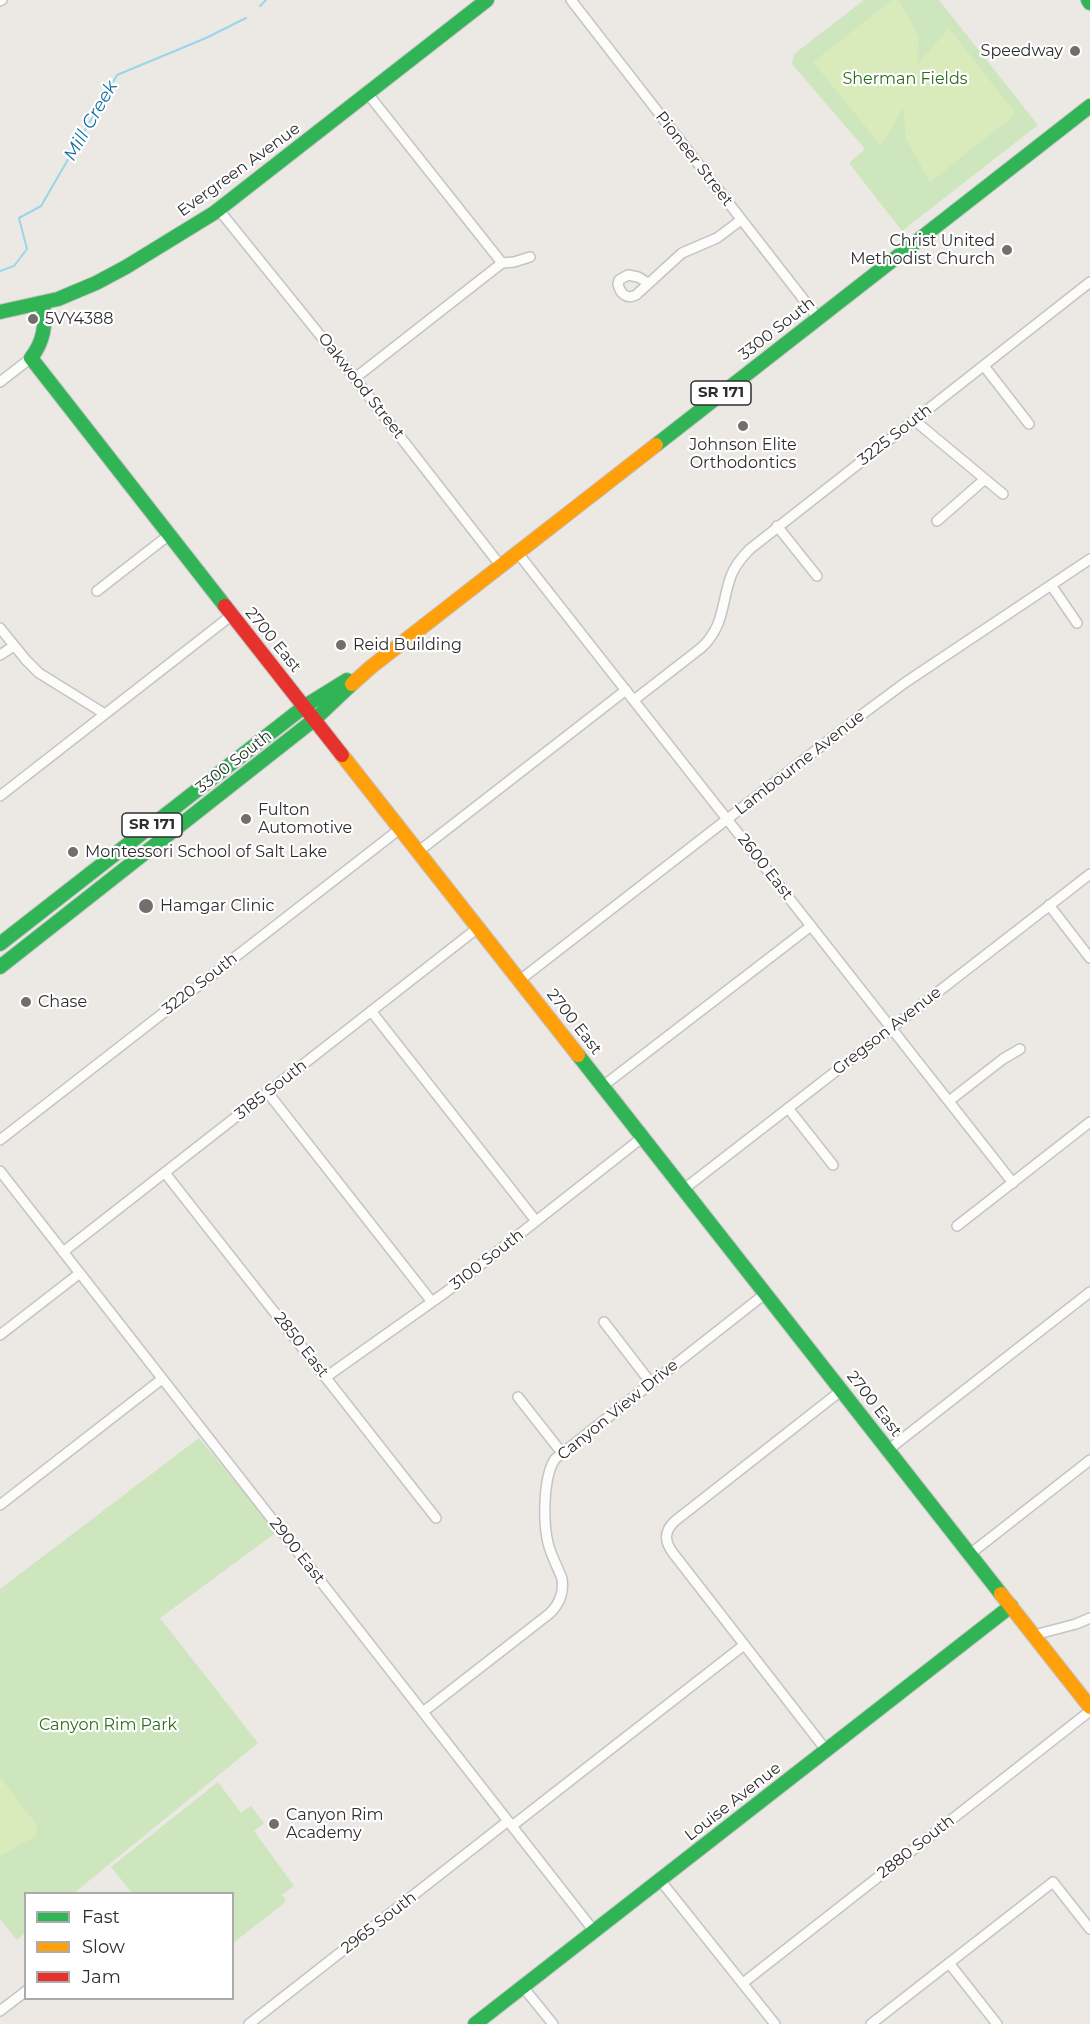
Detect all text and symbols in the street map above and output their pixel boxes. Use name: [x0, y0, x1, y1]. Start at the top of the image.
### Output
place label: Speedway: [981, 41, 1063, 61]
marker: Speedway: [1068, 44, 1082, 58]
park label: Sherman Fields: [842, 69, 968, 89]
water label: Mill Creek: [59, 77, 123, 165]
street label: Pioneer Street: [651, 108, 737, 210]
street label: Evergreen Avenue: [174, 119, 304, 221]
place label: Christ United Methodist Church: [850, 231, 995, 269]
marker: Christ United Methodist Church: [1000, 243, 1014, 257]
street label: 3300 South: [735, 293, 819, 365]
place label: 5VY4388: [45, 309, 113, 329]
marker: 5VY4388: [26, 312, 40, 326]
street label: Oakwood Street: [314, 329, 408, 443]
road number: SR 171: [691, 381, 751, 405]
street label: 3225 South: [854, 400, 936, 470]
marker: Johnson Elite Orthodontics: [736, 419, 750, 433]
place label: Johnson Elite Orthodontics: [689, 435, 797, 473]
street label: 2700 East: [241, 604, 305, 676]
place label: Reid Building: [353, 635, 462, 655]
marker: Reid Building: [334, 638, 348, 652]
street label: Lambourne Avenue: [732, 707, 868, 819]
street label: 3300 South: [192, 726, 276, 798]
place label: Fulton Automotive: [258, 800, 352, 838]
marker: Fulton Automotive: [239, 812, 253, 826]
road number: SR 171: [122, 813, 182, 837]
street label: 2600 East: [733, 830, 797, 904]
place label: Montessori School of Salt Lake: [85, 842, 327, 862]
marker: Montessori School of Salt Lake: [66, 845, 80, 859]
place label: Hamgar Clinic: [160, 896, 275, 916]
marker: Hamgar Clinic: [137, 897, 155, 915]
street label: 3220 South: [159, 949, 241, 1019]
street label: Gregson Avenue: [829, 983, 945, 1079]
street label: 2700 East: [542, 985, 606, 1059]
place label: Chase: [38, 992, 87, 1012]
marker: Chase: [19, 995, 33, 1009]
street label: 3185 South: [231, 1056, 311, 1124]
street label: 3100 South: [446, 1225, 528, 1295]
street label: 2850 East: [270, 1309, 332, 1381]
street label: Canyon View Drive: [554, 1355, 682, 1465]
street label: 2700 East: [842, 1367, 906, 1441]
street label: 2900 East: [265, 1514, 329, 1588]
park label: Canyon Rim Park: [39, 1715, 177, 1735]
street label: Louise Avenue: [681, 1759, 785, 1845]
place label: Canyon Rim Academy: [286, 1805, 383, 1843]
street label: 2880 South: [874, 1811, 958, 1883]
marker: Canyon Rim Academy: [267, 1817, 281, 1831]
street label: 2965 South: [338, 1888, 420, 1958]
legend: [24, 1892, 234, 2000]
text: Fast: [82, 1906, 120, 1928]
text: Slow: [82, 1936, 125, 1958]
text: Jam: [82, 1966, 121, 1988]

